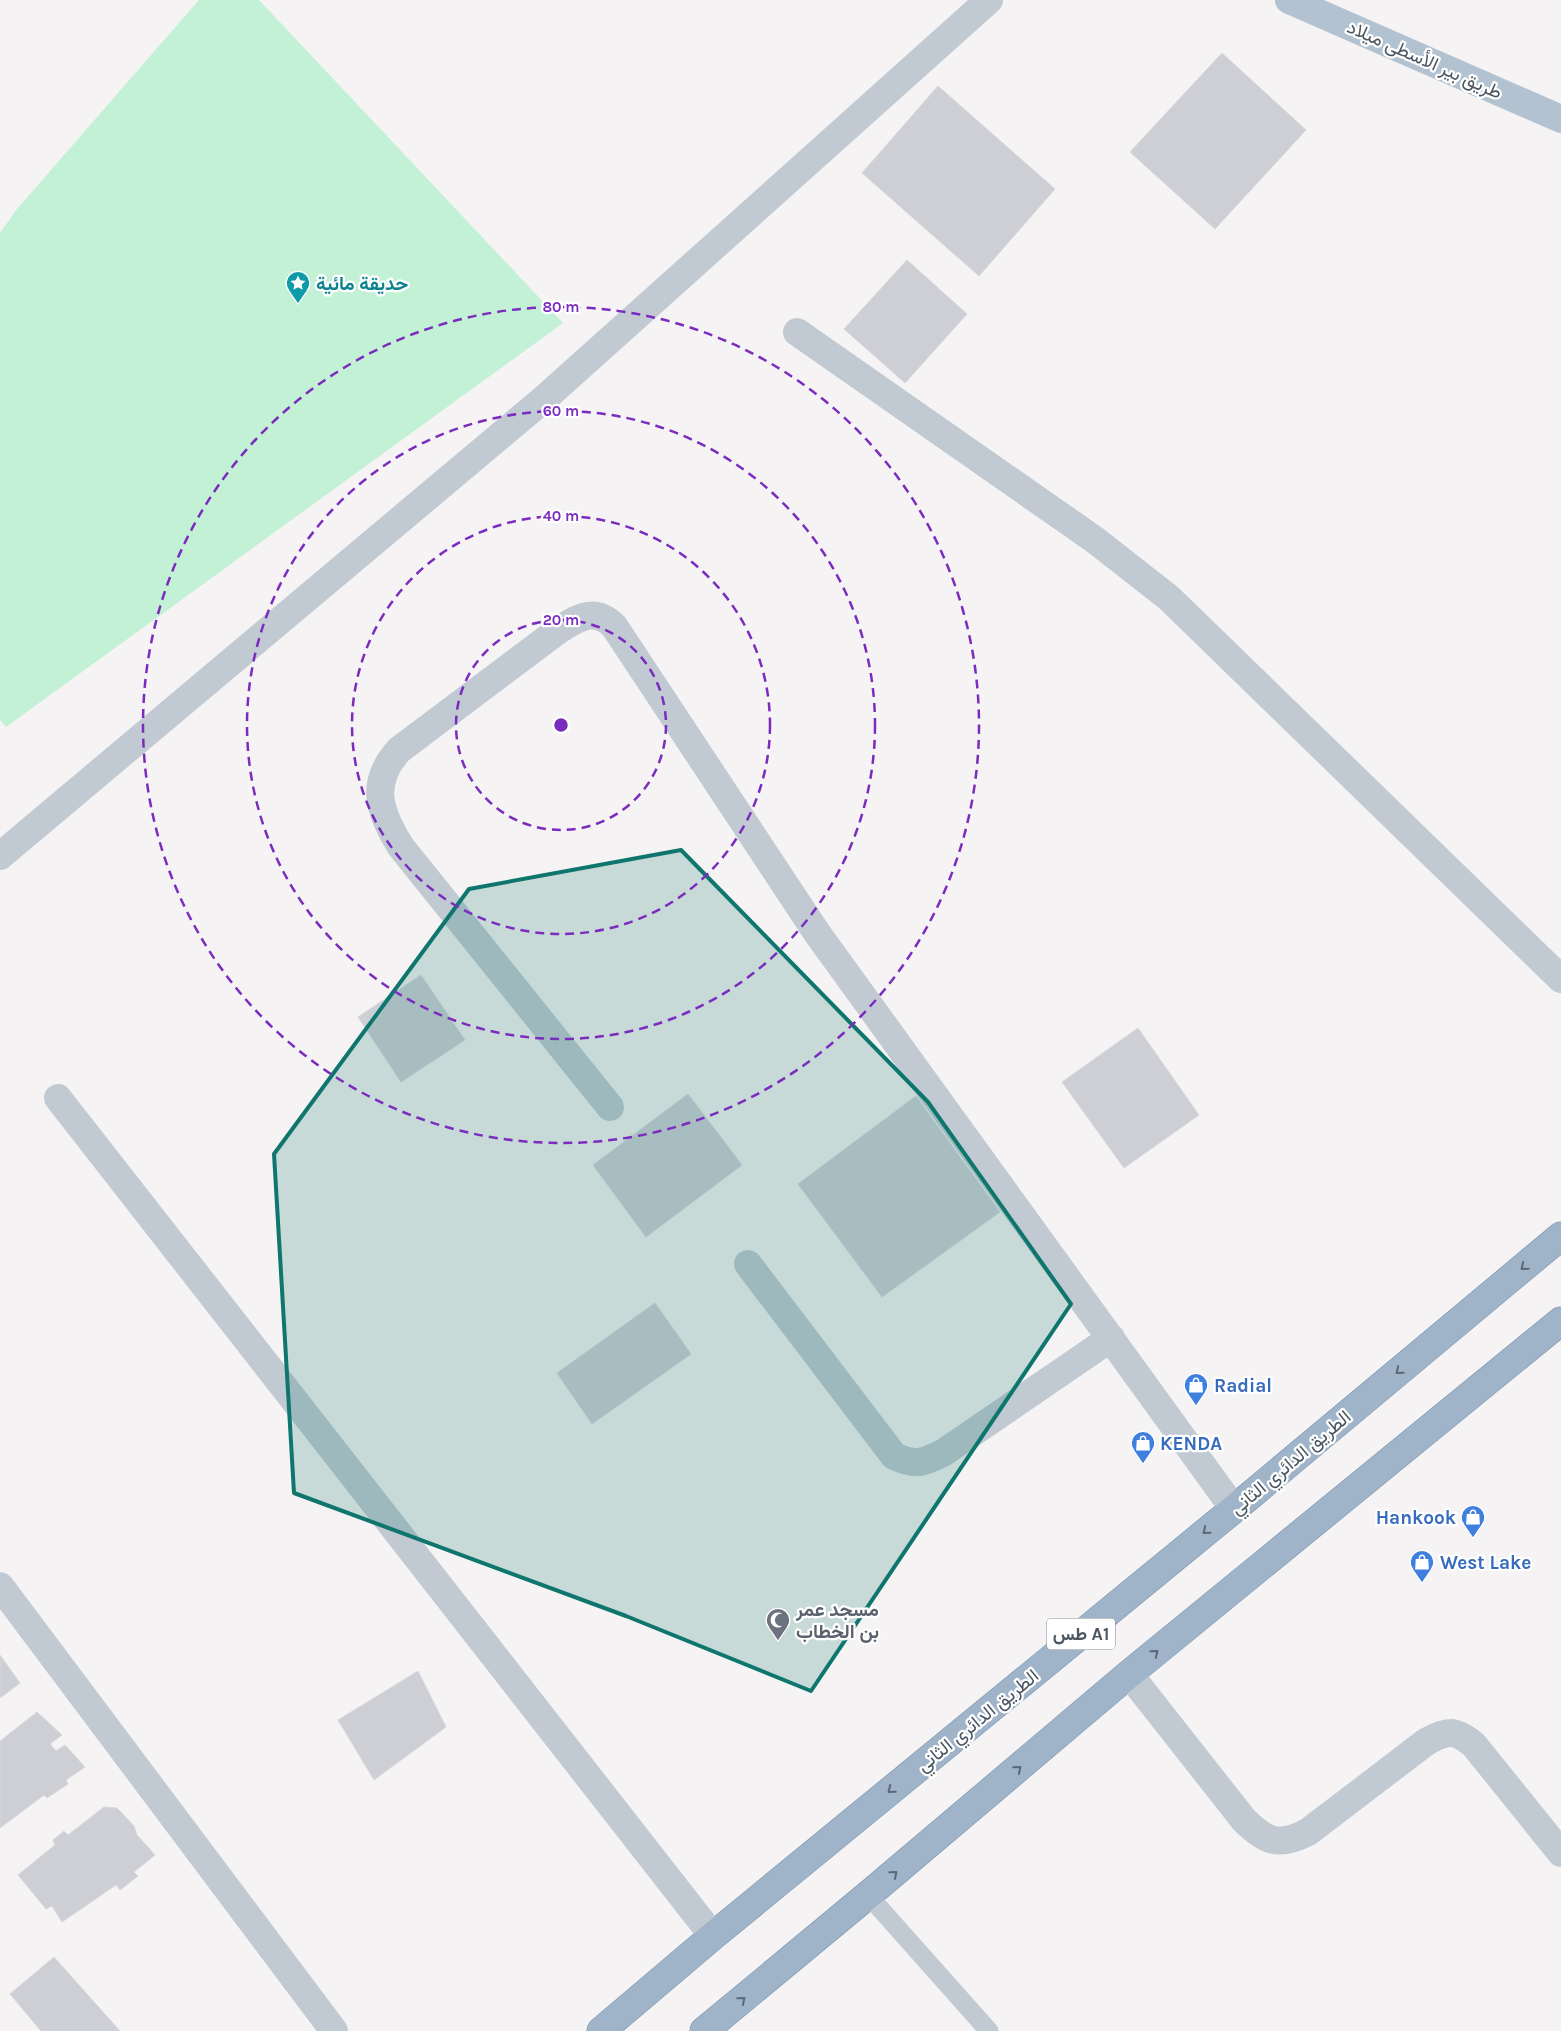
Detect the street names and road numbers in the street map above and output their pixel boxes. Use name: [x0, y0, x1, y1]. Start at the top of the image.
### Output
street label: طريق بير الأسطى ميلاد: [1344, 16, 1505, 104]
street label: الطريق الدائري الثاني: [1226, 1406, 1358, 1523]
road number: طس A1: [1047, 1618, 1115, 1650]
street label: الطريق الدائري الثاني: [912, 1665, 1046, 1780]

